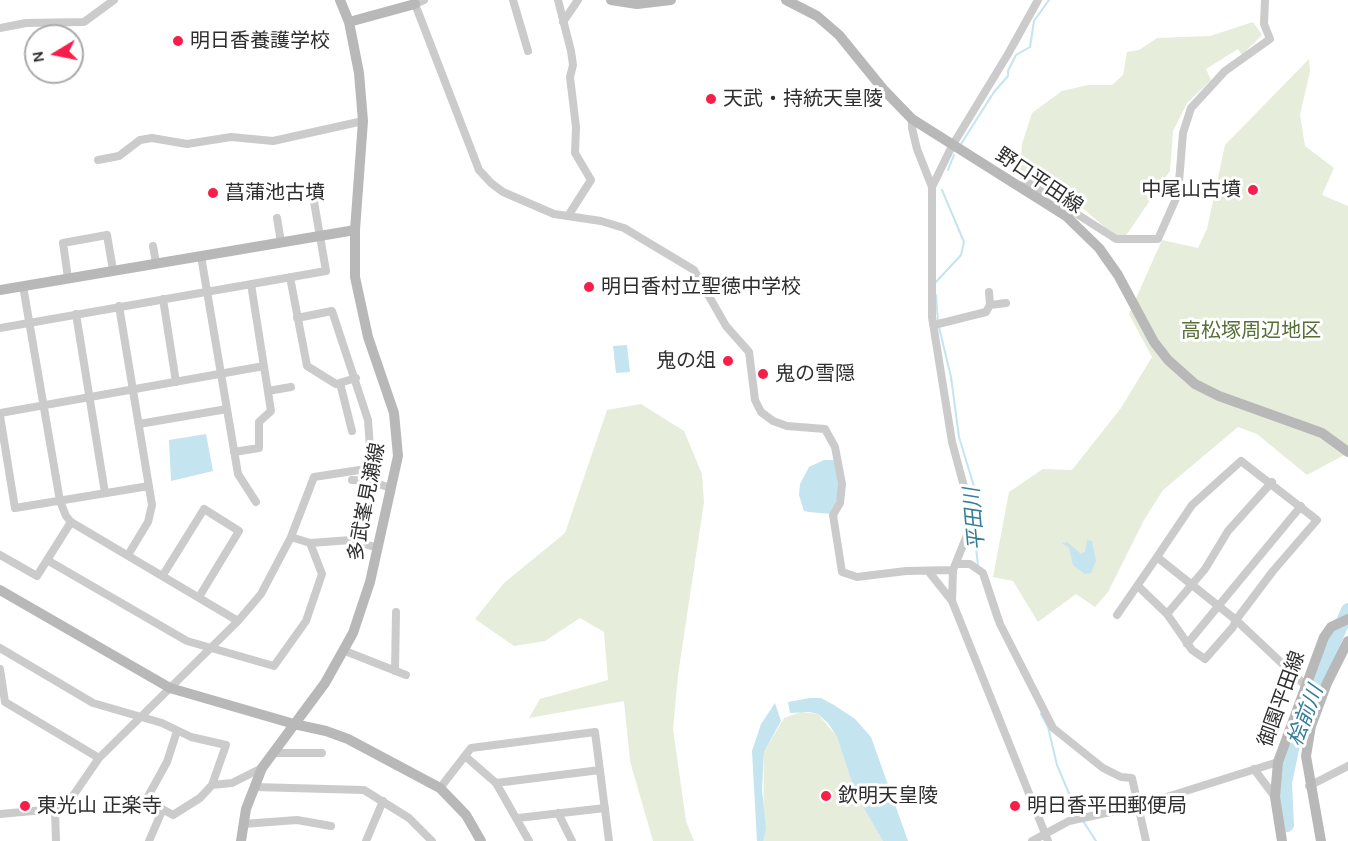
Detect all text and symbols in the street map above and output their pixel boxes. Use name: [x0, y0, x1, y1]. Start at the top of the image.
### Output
north arrow: [24, 24, 84, 84]
place label: 明日香養護学校: [190, 29, 330, 53]
marker: 明日香養護学校: [171, 34, 185, 48]
text: N: [27, 50, 48, 64]
place label: 天武・持統天皇陵: [723, 87, 883, 111]
marker: 天武・持統天皇陵: [704, 92, 718, 106]
street label: 野口平田線: [991, 143, 1087, 219]
place label: 中尾山古墳: [1141, 178, 1241, 202]
place label: 菖蒲池古墳: [225, 181, 325, 205]
marker: 中尾山古墳: [1246, 183, 1260, 197]
marker: 菖蒲池古墳: [206, 186, 220, 200]
place label: 明日香村立聖徳中学校: [601, 275, 801, 299]
marker: 明日香村立聖徳中学校: [582, 280, 596, 294]
park label: 高松塚周辺地区: [1181, 319, 1321, 343]
place label: 鬼の俎: [656, 349, 716, 373]
marker: 鬼の俎: [721, 354, 735, 368]
place label: 鬼の雪隠: [775, 362, 855, 386]
marker: 鬼の雪隠: [756, 367, 770, 381]
street label: 多武峯見瀬線: [344, 441, 390, 563]
water label: 平田川: [960, 487, 990, 551]
street label: 御園平田線: [1254, 648, 1310, 750]
water label: 桧前川: [1283, 682, 1329, 750]
place label: 欽明天皇陵: [838, 784, 938, 808]
marker: 欽明天皇陵: [819, 789, 833, 803]
place label: 東光山 正楽寺: [37, 794, 162, 818]
place label: 明日香平田郵便局: [1027, 794, 1187, 818]
marker: 東光山 正楽寺: [18, 799, 32, 813]
marker: 明日香平田郵便局: [1008, 799, 1022, 813]

